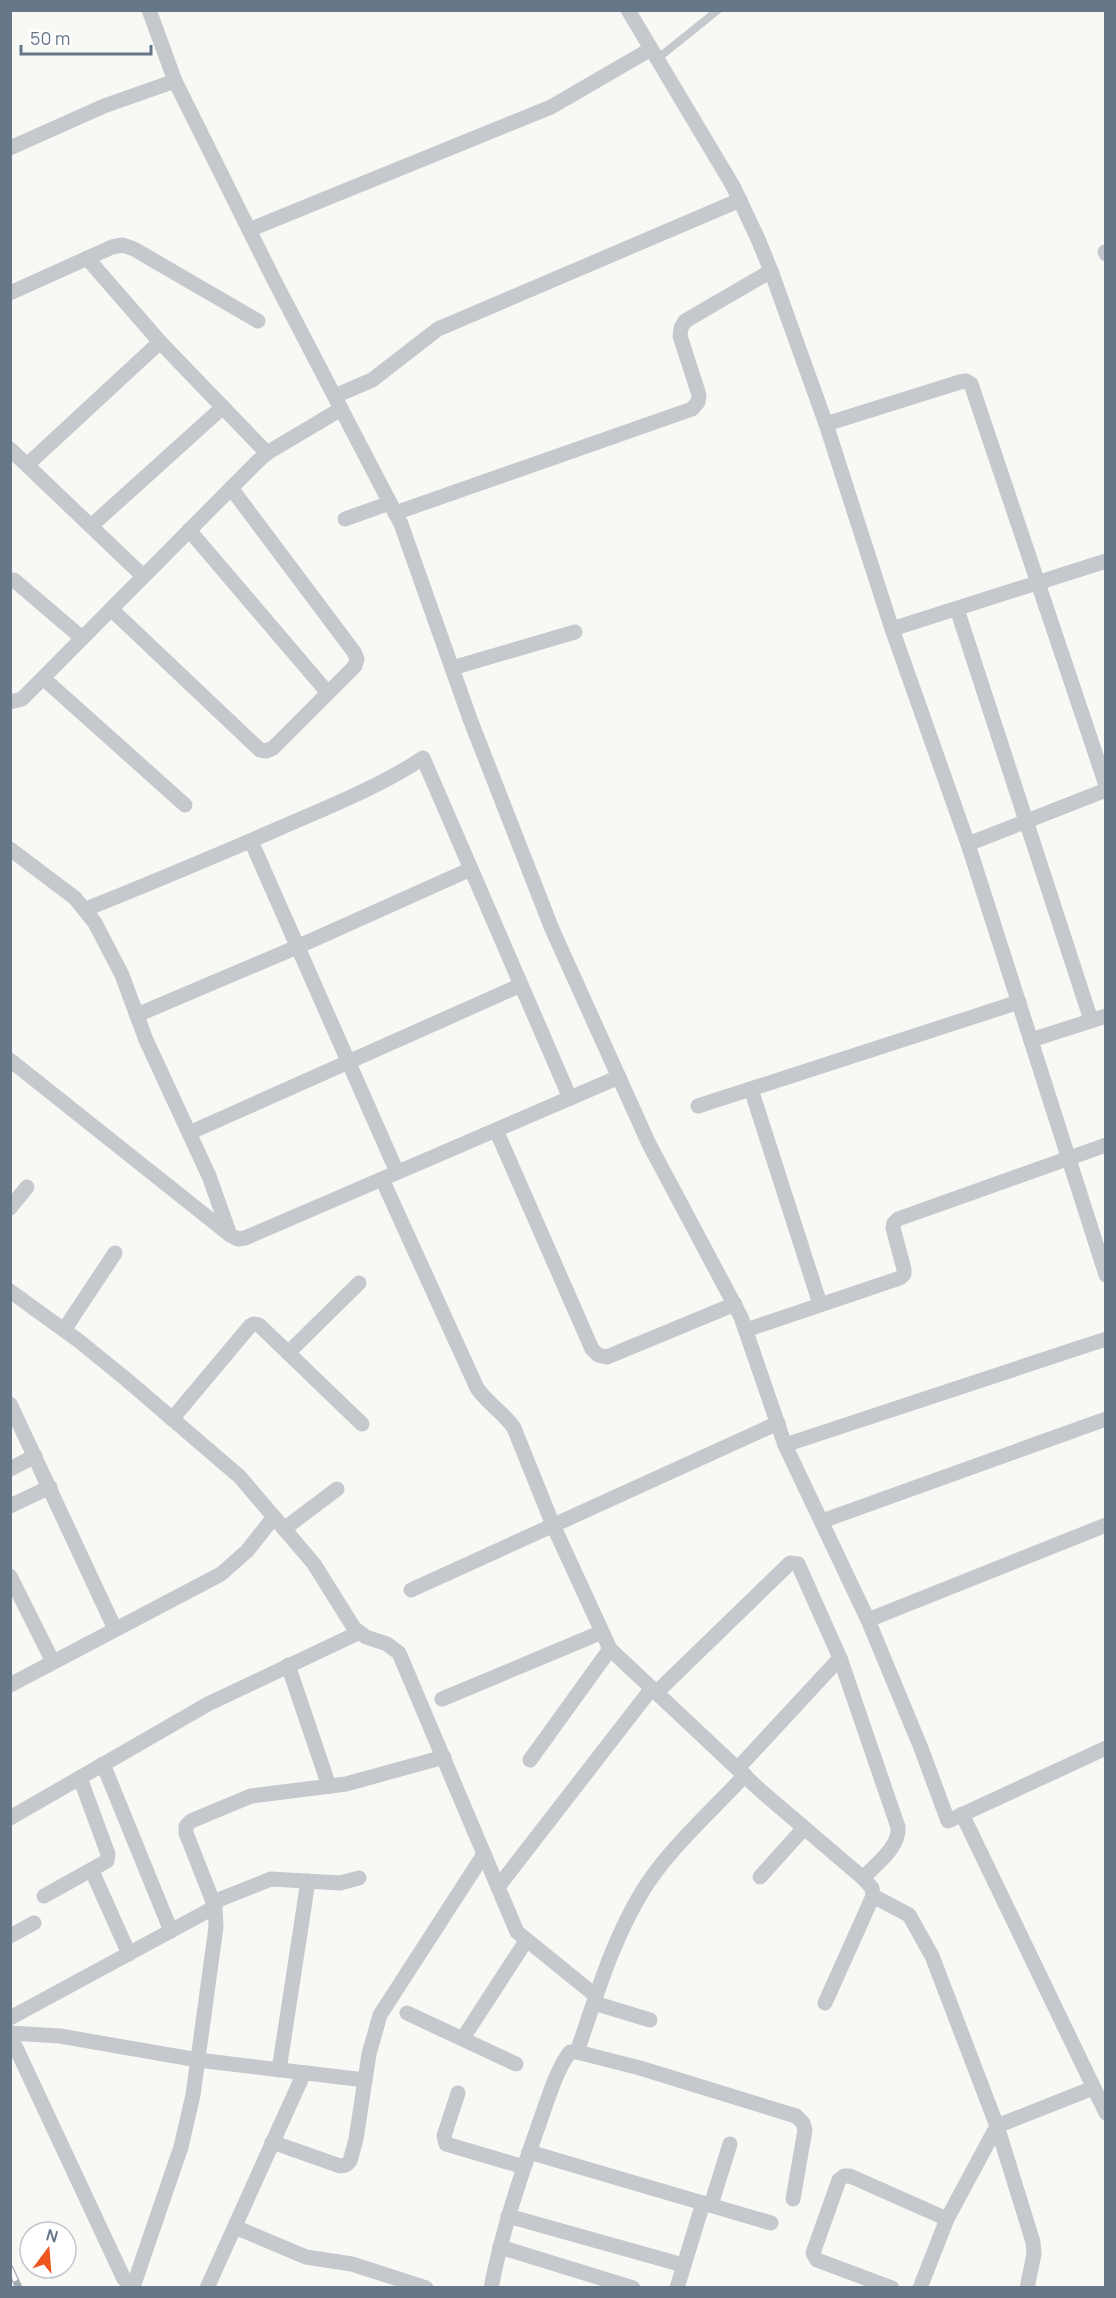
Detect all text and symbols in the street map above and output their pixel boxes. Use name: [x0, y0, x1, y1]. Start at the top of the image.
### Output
scale bar: [21, 18, 152, 56]
text: 50 m: [30, 26, 70, 50]
north arrow: [18, 2220, 78, 2280]
text: N: [44, 2223, 61, 2248]

